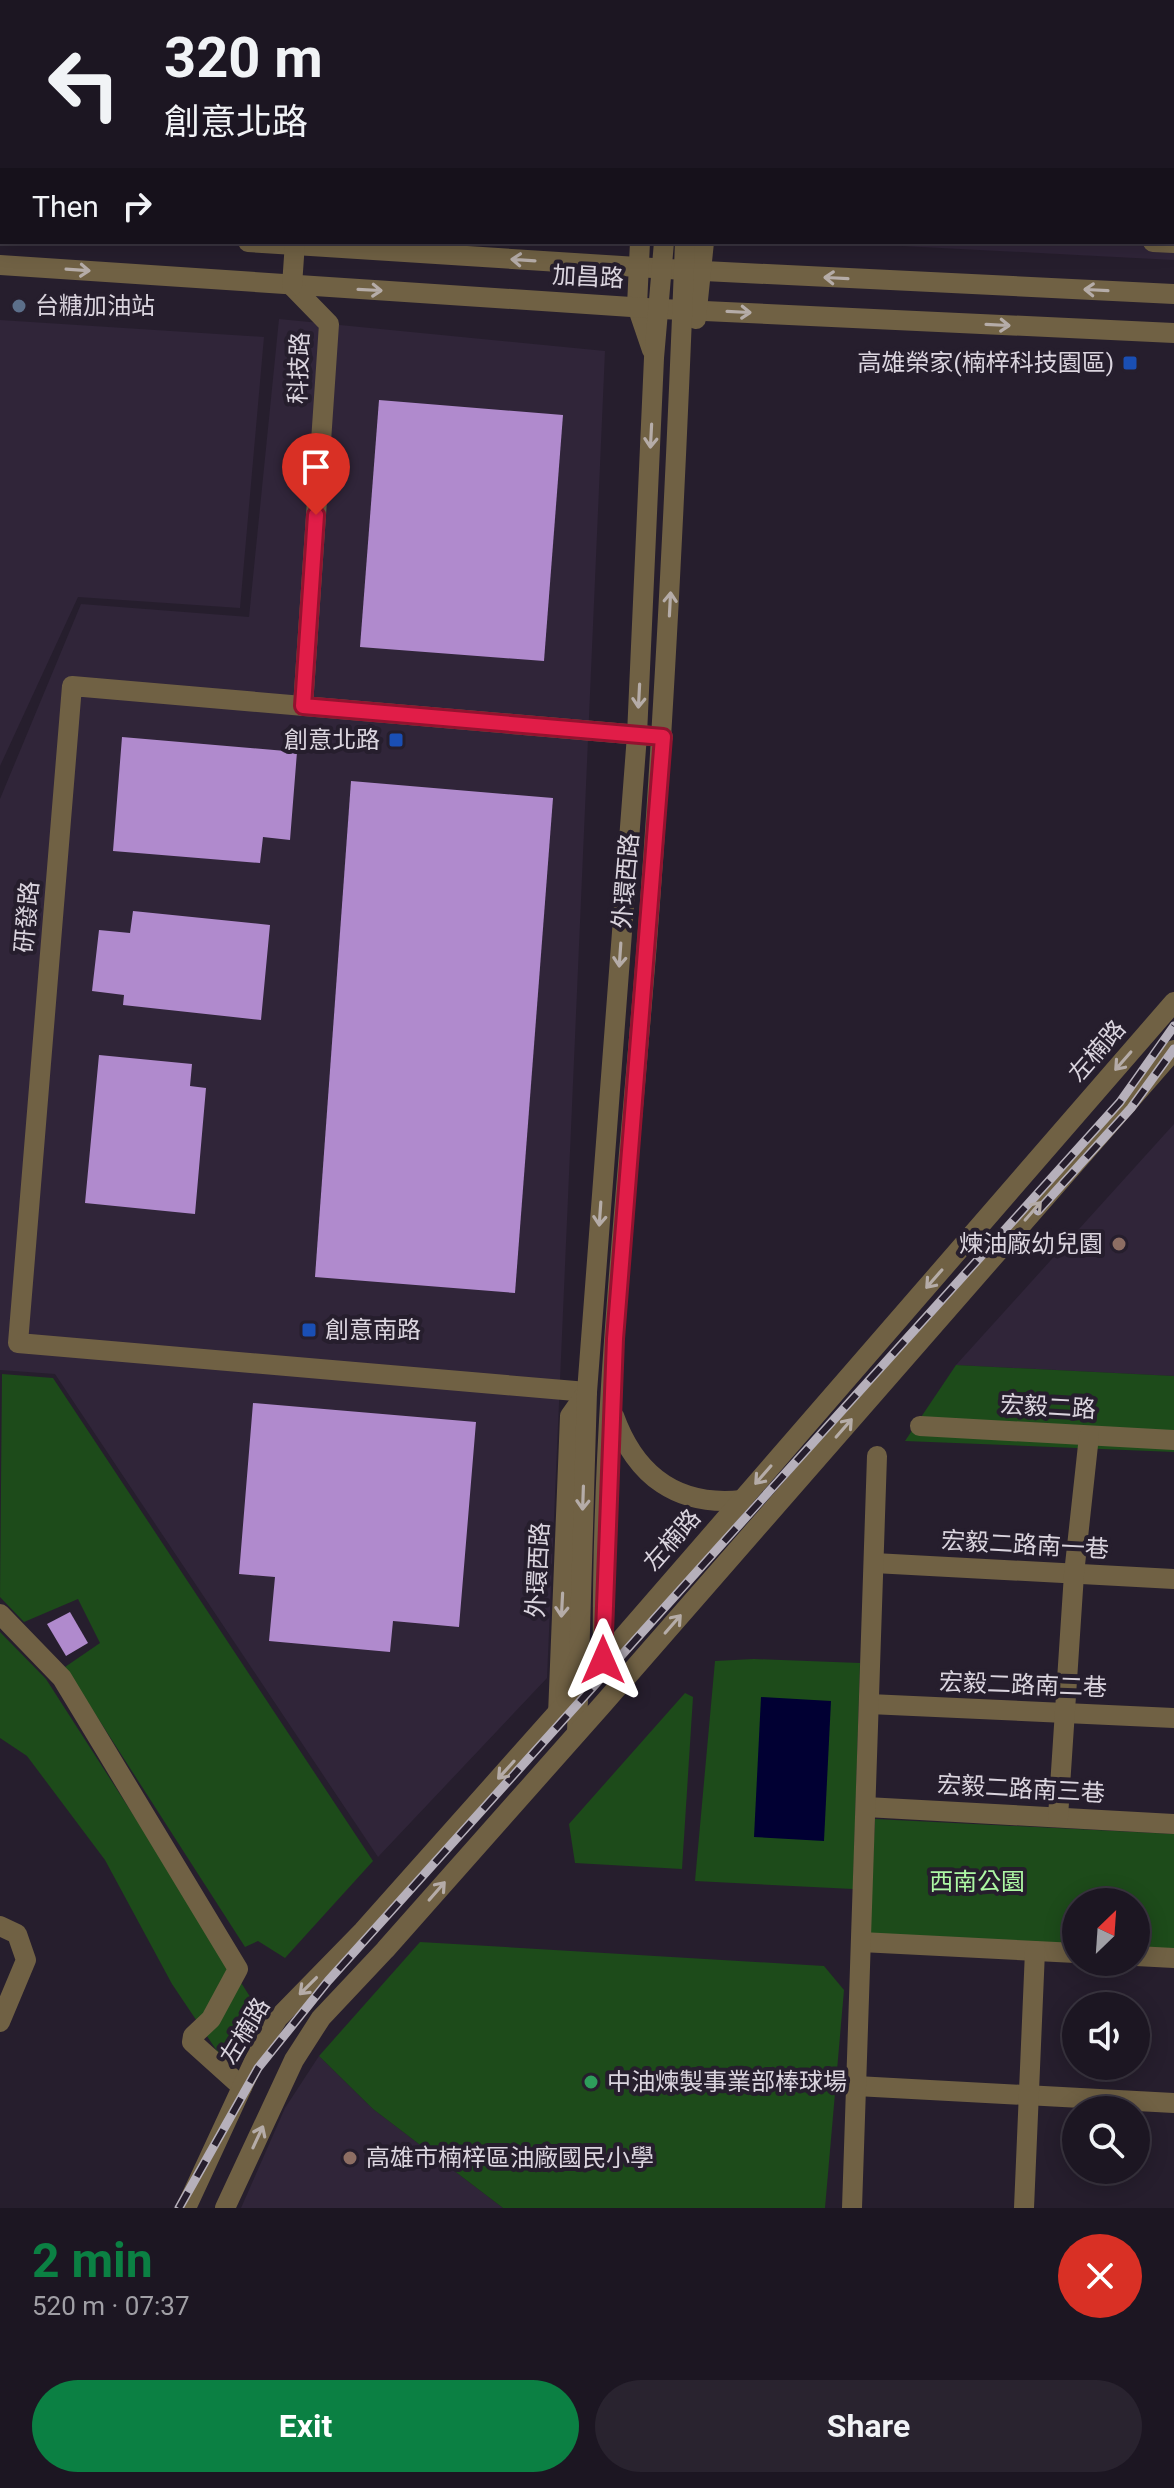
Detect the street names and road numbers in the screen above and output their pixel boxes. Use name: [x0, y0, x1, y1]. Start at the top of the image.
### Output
street label: 加昌路: [551, 261, 625, 293]
street label: 科技路: [284, 332, 314, 404]
street label: 外環西路: [608, 832, 644, 930]
street label: 研發路: [10, 880, 44, 954]
street label: 左楠路: [1063, 1015, 1131, 1087]
street label: 宏毅二路: [999, 1391, 1097, 1423]
street label: 左楠路: [638, 1504, 706, 1576]
street label: 外環西路: [522, 1521, 554, 1619]
street label: 宏毅二路南一巷: [940, 1527, 1110, 1563]
street label: 宏毅二路南二巷: [939, 1668, 1107, 1702]
street label: 宏毅二路南三巷: [936, 1771, 1106, 1807]
street label: 左楠路: [214, 1993, 276, 2069]

